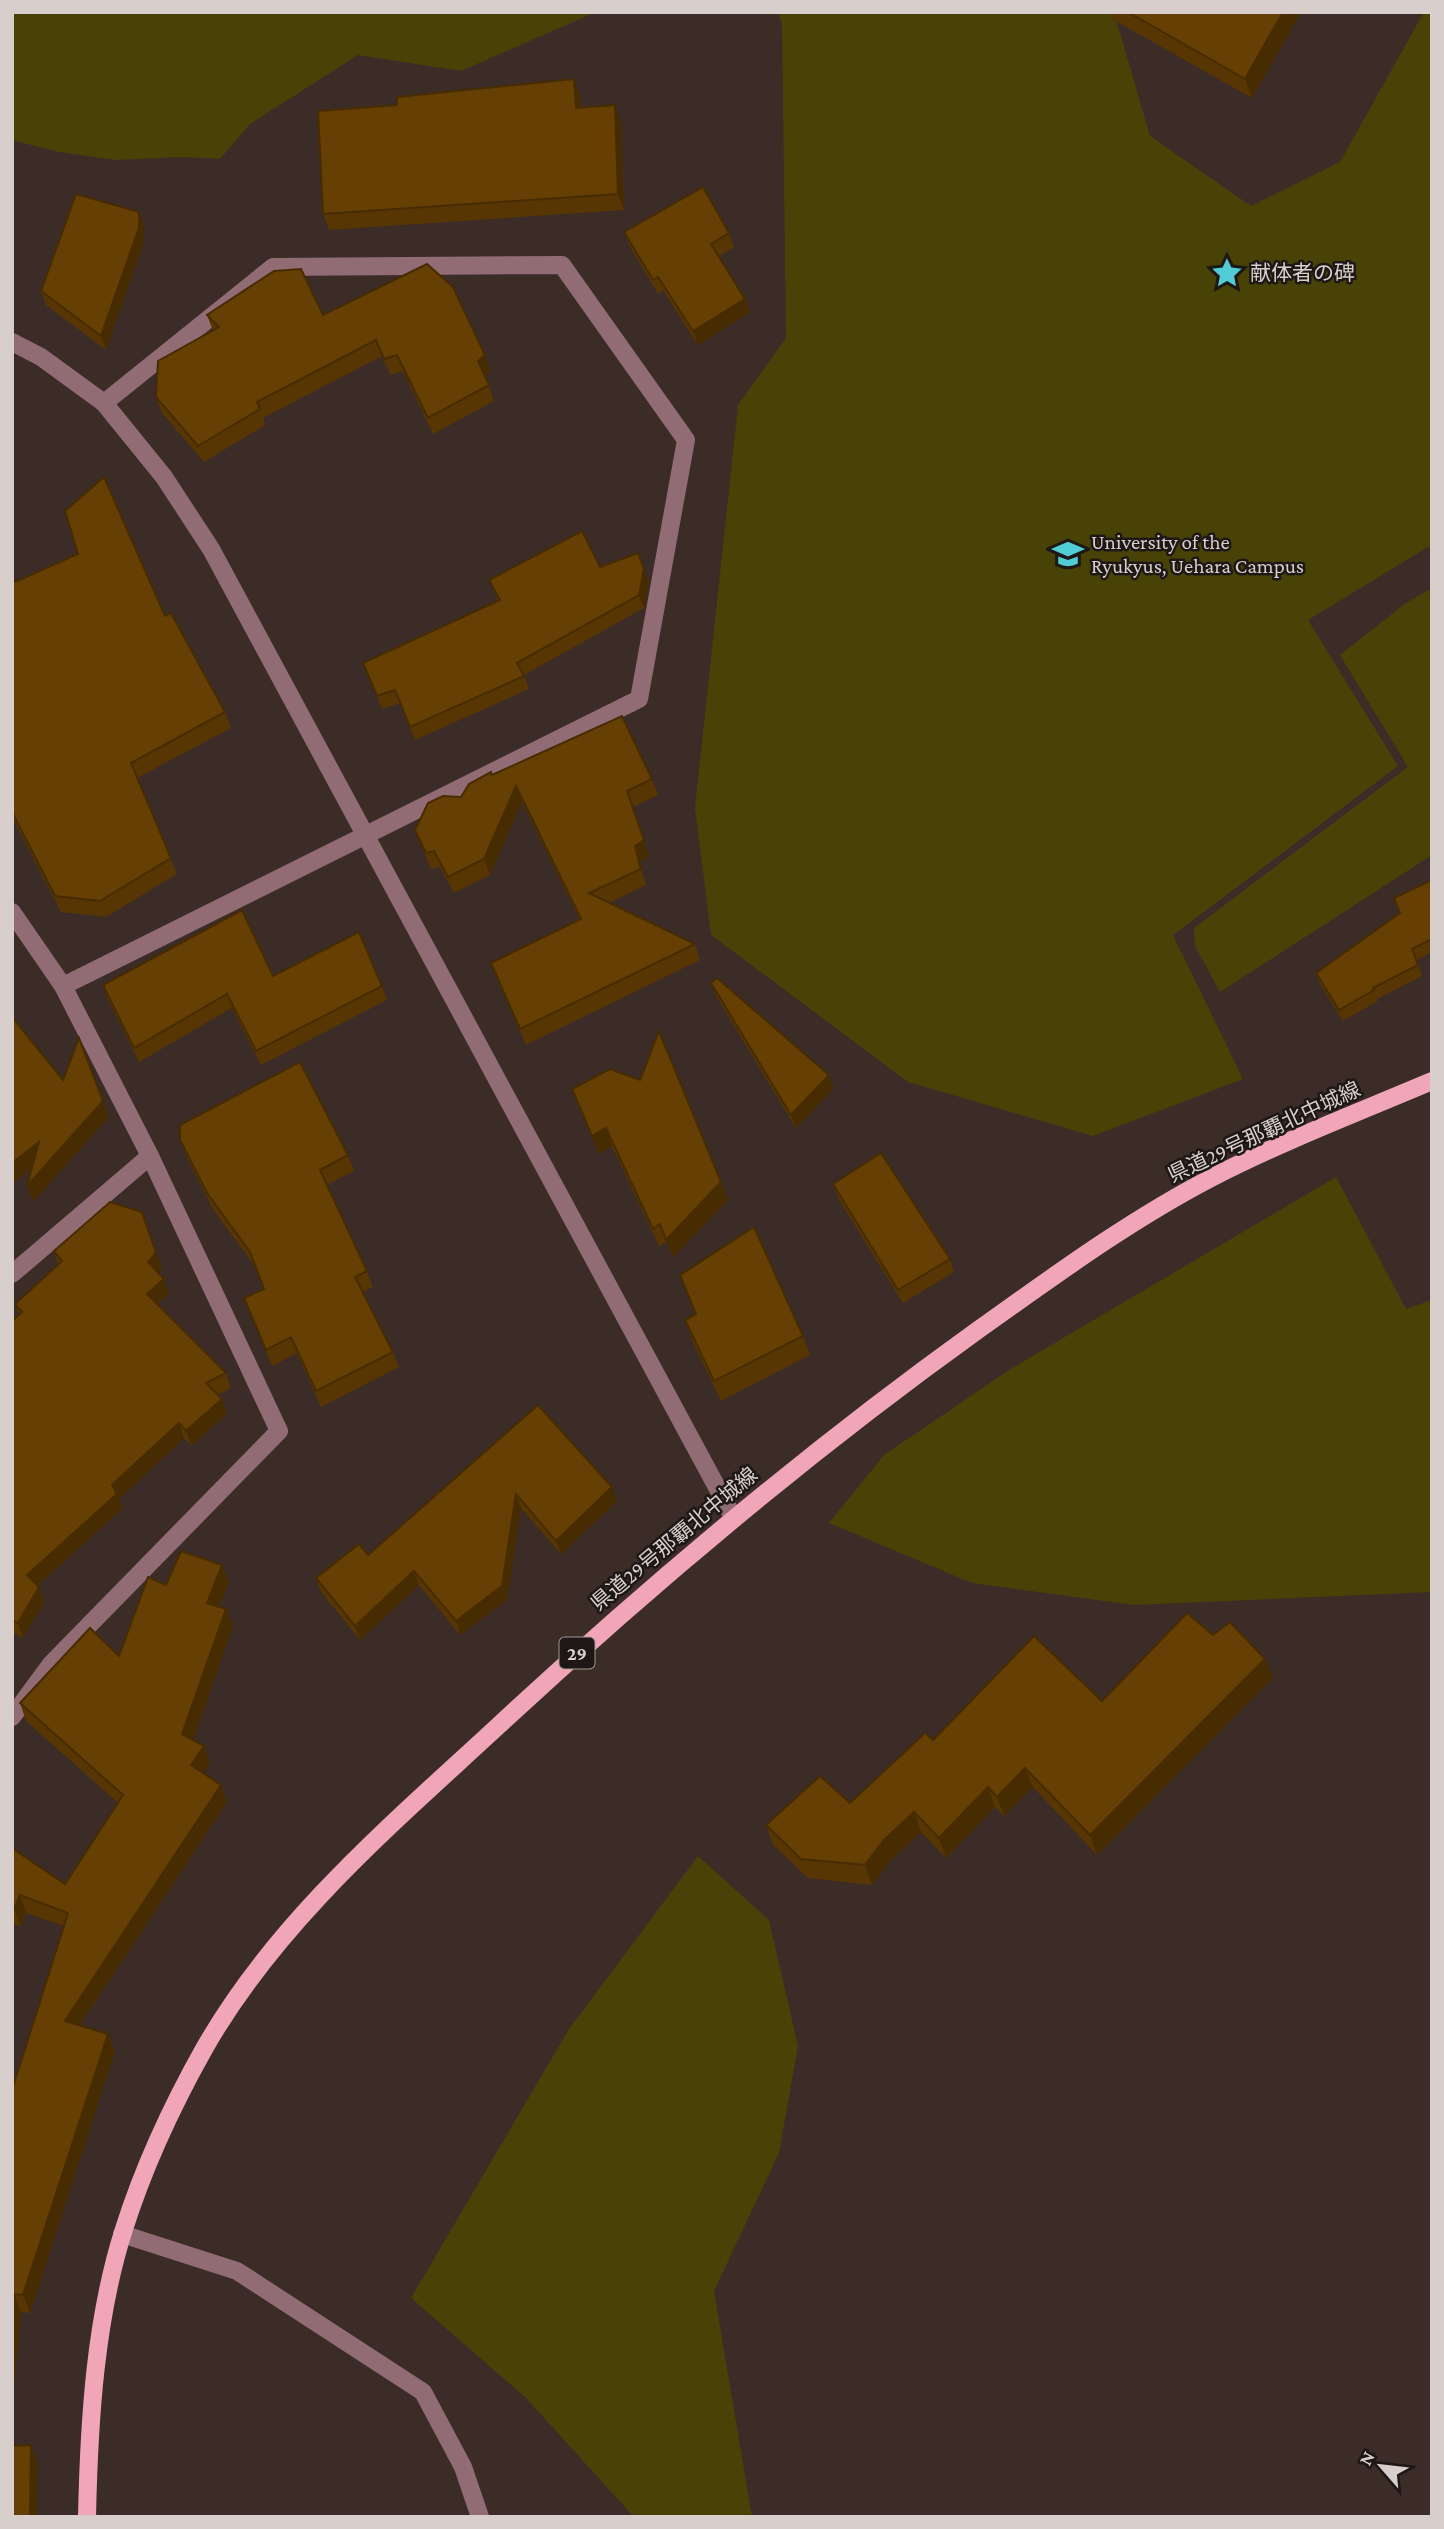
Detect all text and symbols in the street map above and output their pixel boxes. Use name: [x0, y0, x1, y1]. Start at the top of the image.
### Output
place icon: 献体者の碑: [1210, 256, 1244, 290]
place label: 献体者の碑: [1250, 261, 1355, 285]
place label: University of the Ryukyus, Uehara Campus: [1091, 530, 1304, 578]
school or university icon: University of the Ryukyus, Uehara Campus: [1051, 537, 1085, 571]
street label: 県道29号那覇北中城線: [1164, 1077, 1364, 1187]
street label: 県道29号那覇北中城線: [586, 1462, 762, 1616]
road number: 29: [560, 1638, 594, 1668]
north arrow: [1346, 2431, 1416, 2501]
text: N: [1354, 2448, 1379, 2469]

